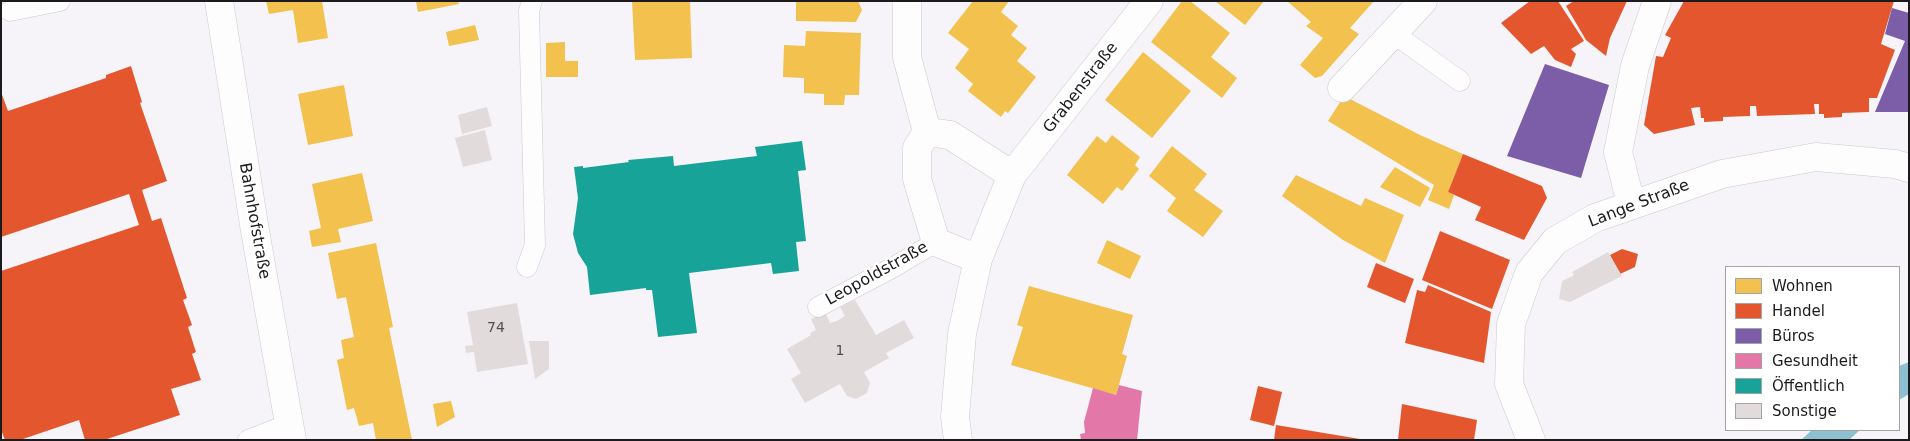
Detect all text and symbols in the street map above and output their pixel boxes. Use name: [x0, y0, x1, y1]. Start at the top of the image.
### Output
street label: Grabenstraße: [1040, 39, 1122, 137]
street label: Bahnhofstraße: [234, 161, 274, 281]
street label: Lange Straße: [1586, 176, 1692, 232]
street label: Leopoldstraße: [823, 238, 931, 310]
legend: [1725, 266, 1900, 431]
text: Wohnen: [1772, 277, 1833, 295]
text: Handel: [1772, 302, 1825, 320]
house number: 74: [487, 320, 505, 336]
text: Büros: [1772, 327, 1815, 345]
house number: 1: [836, 343, 844, 359]
text: Gesundheit: [1772, 352, 1858, 370]
text: Öffentlich: [1772, 377, 1845, 395]
text: Sonstige: [1772, 402, 1837, 420]

